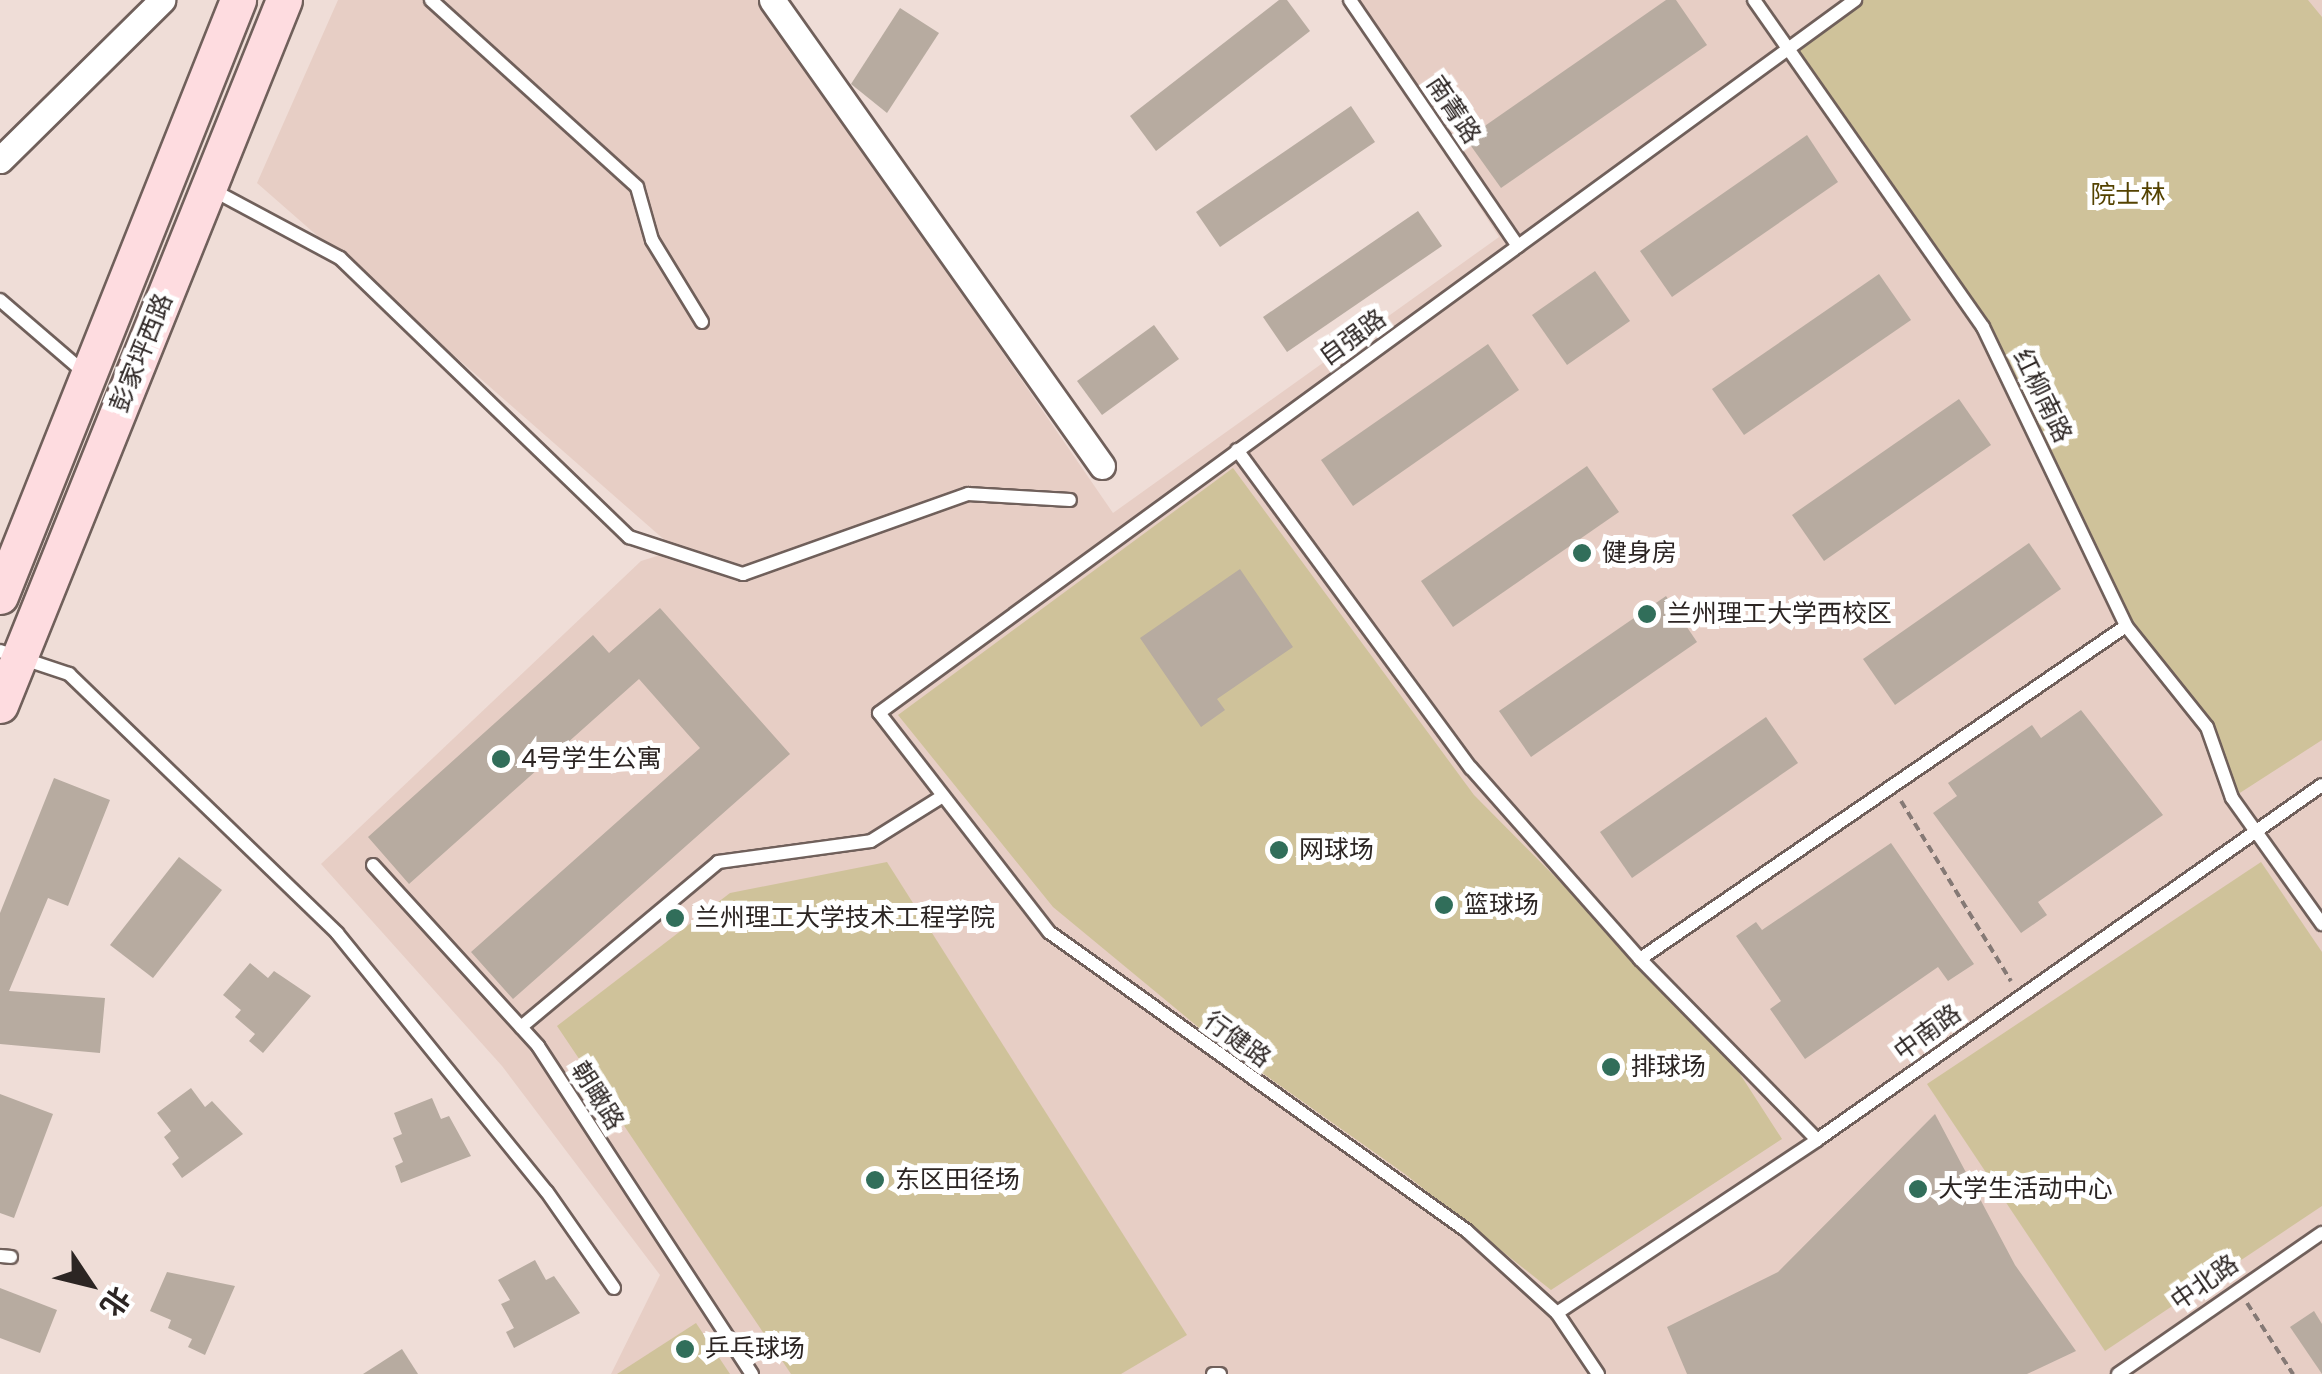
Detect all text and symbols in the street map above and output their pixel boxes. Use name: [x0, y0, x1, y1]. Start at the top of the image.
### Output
street label: 南菁路: [1420, 71, 1486, 149]
park label: 院士林: [2091, 180, 2165, 210]
street label: 彭家坪西路: [105, 289, 179, 417]
street label: 自强路: [1314, 304, 1392, 372]
street label: 红柳南路: [2007, 344, 2077, 448]
place label: 健身房: [1602, 538, 1677, 568]
marker: 健身房: [1571, 542, 1593, 564]
place label: 兰州理工大学西校区: [1667, 599, 1892, 629]
marker: 兰州理工大学西校区: [1636, 603, 1658, 625]
place label: 4号学生公寓: [521, 744, 662, 774]
marker: 4号学生公寓: [490, 748, 512, 770]
place label: 网球场: [1299, 835, 1374, 865]
marker: 网球场: [1268, 839, 1290, 861]
place label: 篮球场: [1464, 890, 1539, 920]
marker: 篮球场: [1433, 894, 1455, 916]
place label: 兰州理工大学技术工程学院: [695, 903, 995, 933]
marker: 兰州理工大学技术工程学院: [664, 907, 686, 929]
street label: 中南路: [1889, 999, 1967, 1067]
street label: 行健路: [1198, 1006, 1276, 1074]
place label: 排球场: [1631, 1052, 1706, 1082]
street label: 朝瞰路: [564, 1056, 630, 1136]
marker: 排球场: [1600, 1056, 1622, 1078]
place label: 东区田径场: [895, 1165, 1020, 1195]
marker: 东区田径场: [864, 1169, 886, 1191]
place label: 大学生活动中心: [1938, 1174, 2113, 1204]
marker: 大学生活动中心: [1907, 1178, 1929, 1200]
north arrow: [40, 1234, 140, 1334]
street label: 中北路: [2166, 1249, 2244, 1317]
text: 北: [91, 1279, 139, 1324]
place label: 乒乓球场: [705, 1334, 805, 1364]
marker: 乒乓球场: [674, 1338, 696, 1360]

